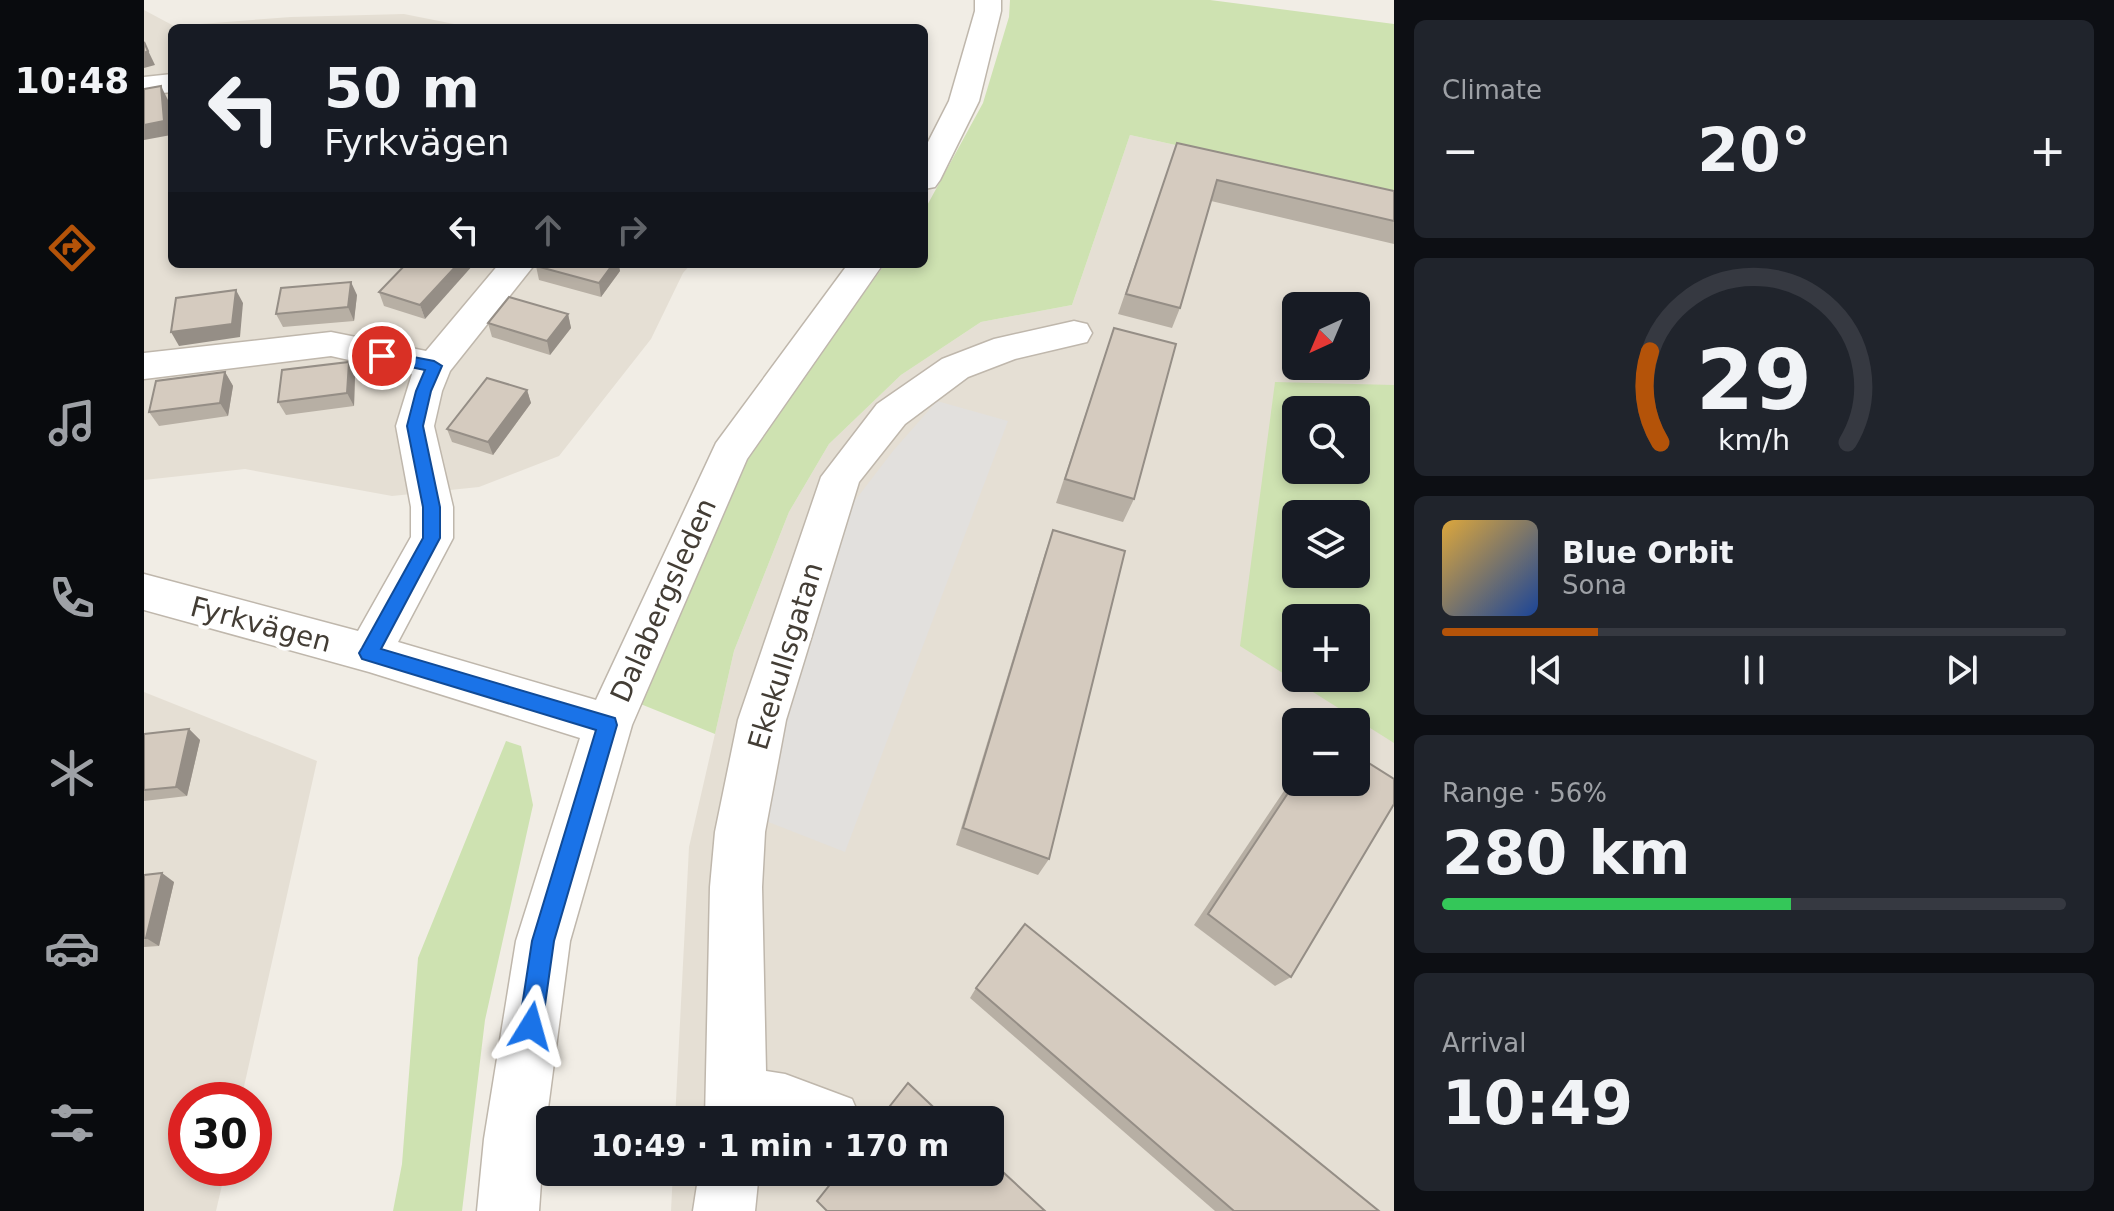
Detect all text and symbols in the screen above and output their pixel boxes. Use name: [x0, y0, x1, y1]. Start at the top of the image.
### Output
text: 50 m: [324, 55, 480, 120]
icon: left: [192, 56, 296, 160]
text: 10:48: [15, 60, 129, 101]
text: Climate: [1442, 75, 1542, 105]
text: 20°: [1697, 115, 1811, 185]
text: Fyrkvägen: [324, 122, 510, 163]
text: −: [1442, 125, 1479, 176]
text: +: [2029, 125, 2066, 176]
icon: left: [442, 208, 486, 252]
icon: ahead: [526, 208, 570, 252]
icon: right: [610, 208, 654, 252]
icon: directions: [44, 220, 100, 276]
north arrow: [1282, 292, 1370, 380]
map controls: [1282, 292, 1370, 796]
pin: [348, 322, 416, 390]
text: 29: [1696, 332, 1812, 429]
icon: arrive: [360, 334, 404, 378]
icon: music: [44, 395, 100, 451]
button: search: [1282, 396, 1370, 484]
text: km/h: [1718, 423, 1790, 457]
street label: Dalabergsleden: [604, 493, 723, 707]
button: layers: [1282, 500, 1370, 588]
text: Blue Orbit: [1562, 535, 1734, 570]
street label: Ekekullsgatan: [741, 558, 830, 754]
icon: phone: [44, 570, 100, 626]
text: Sona: [1562, 570, 1627, 600]
street label: Fyrkvägen: [187, 590, 335, 659]
button: +: [1282, 604, 1370, 692]
icon: previous: [1524, 648, 1568, 692]
icon: pause: [1732, 648, 1776, 692]
icon: next: [1940, 648, 1984, 692]
button: −: [1282, 708, 1370, 796]
icon: climate: [44, 745, 100, 801]
text: Range · 56%: [1442, 778, 1607, 808]
text: 280 km: [1442, 818, 1691, 888]
icon: car: [44, 920, 100, 976]
position arrow: [489, 984, 573, 1068]
text: Arrival: [1442, 1028, 1526, 1058]
text: 10:49: [1442, 1068, 1633, 1138]
speed limit sign: 30: [168, 1082, 272, 1186]
icon: filters: [44, 1095, 100, 1151]
text: 10:49 · 1 min · 170 m: [591, 1128, 949, 1163]

